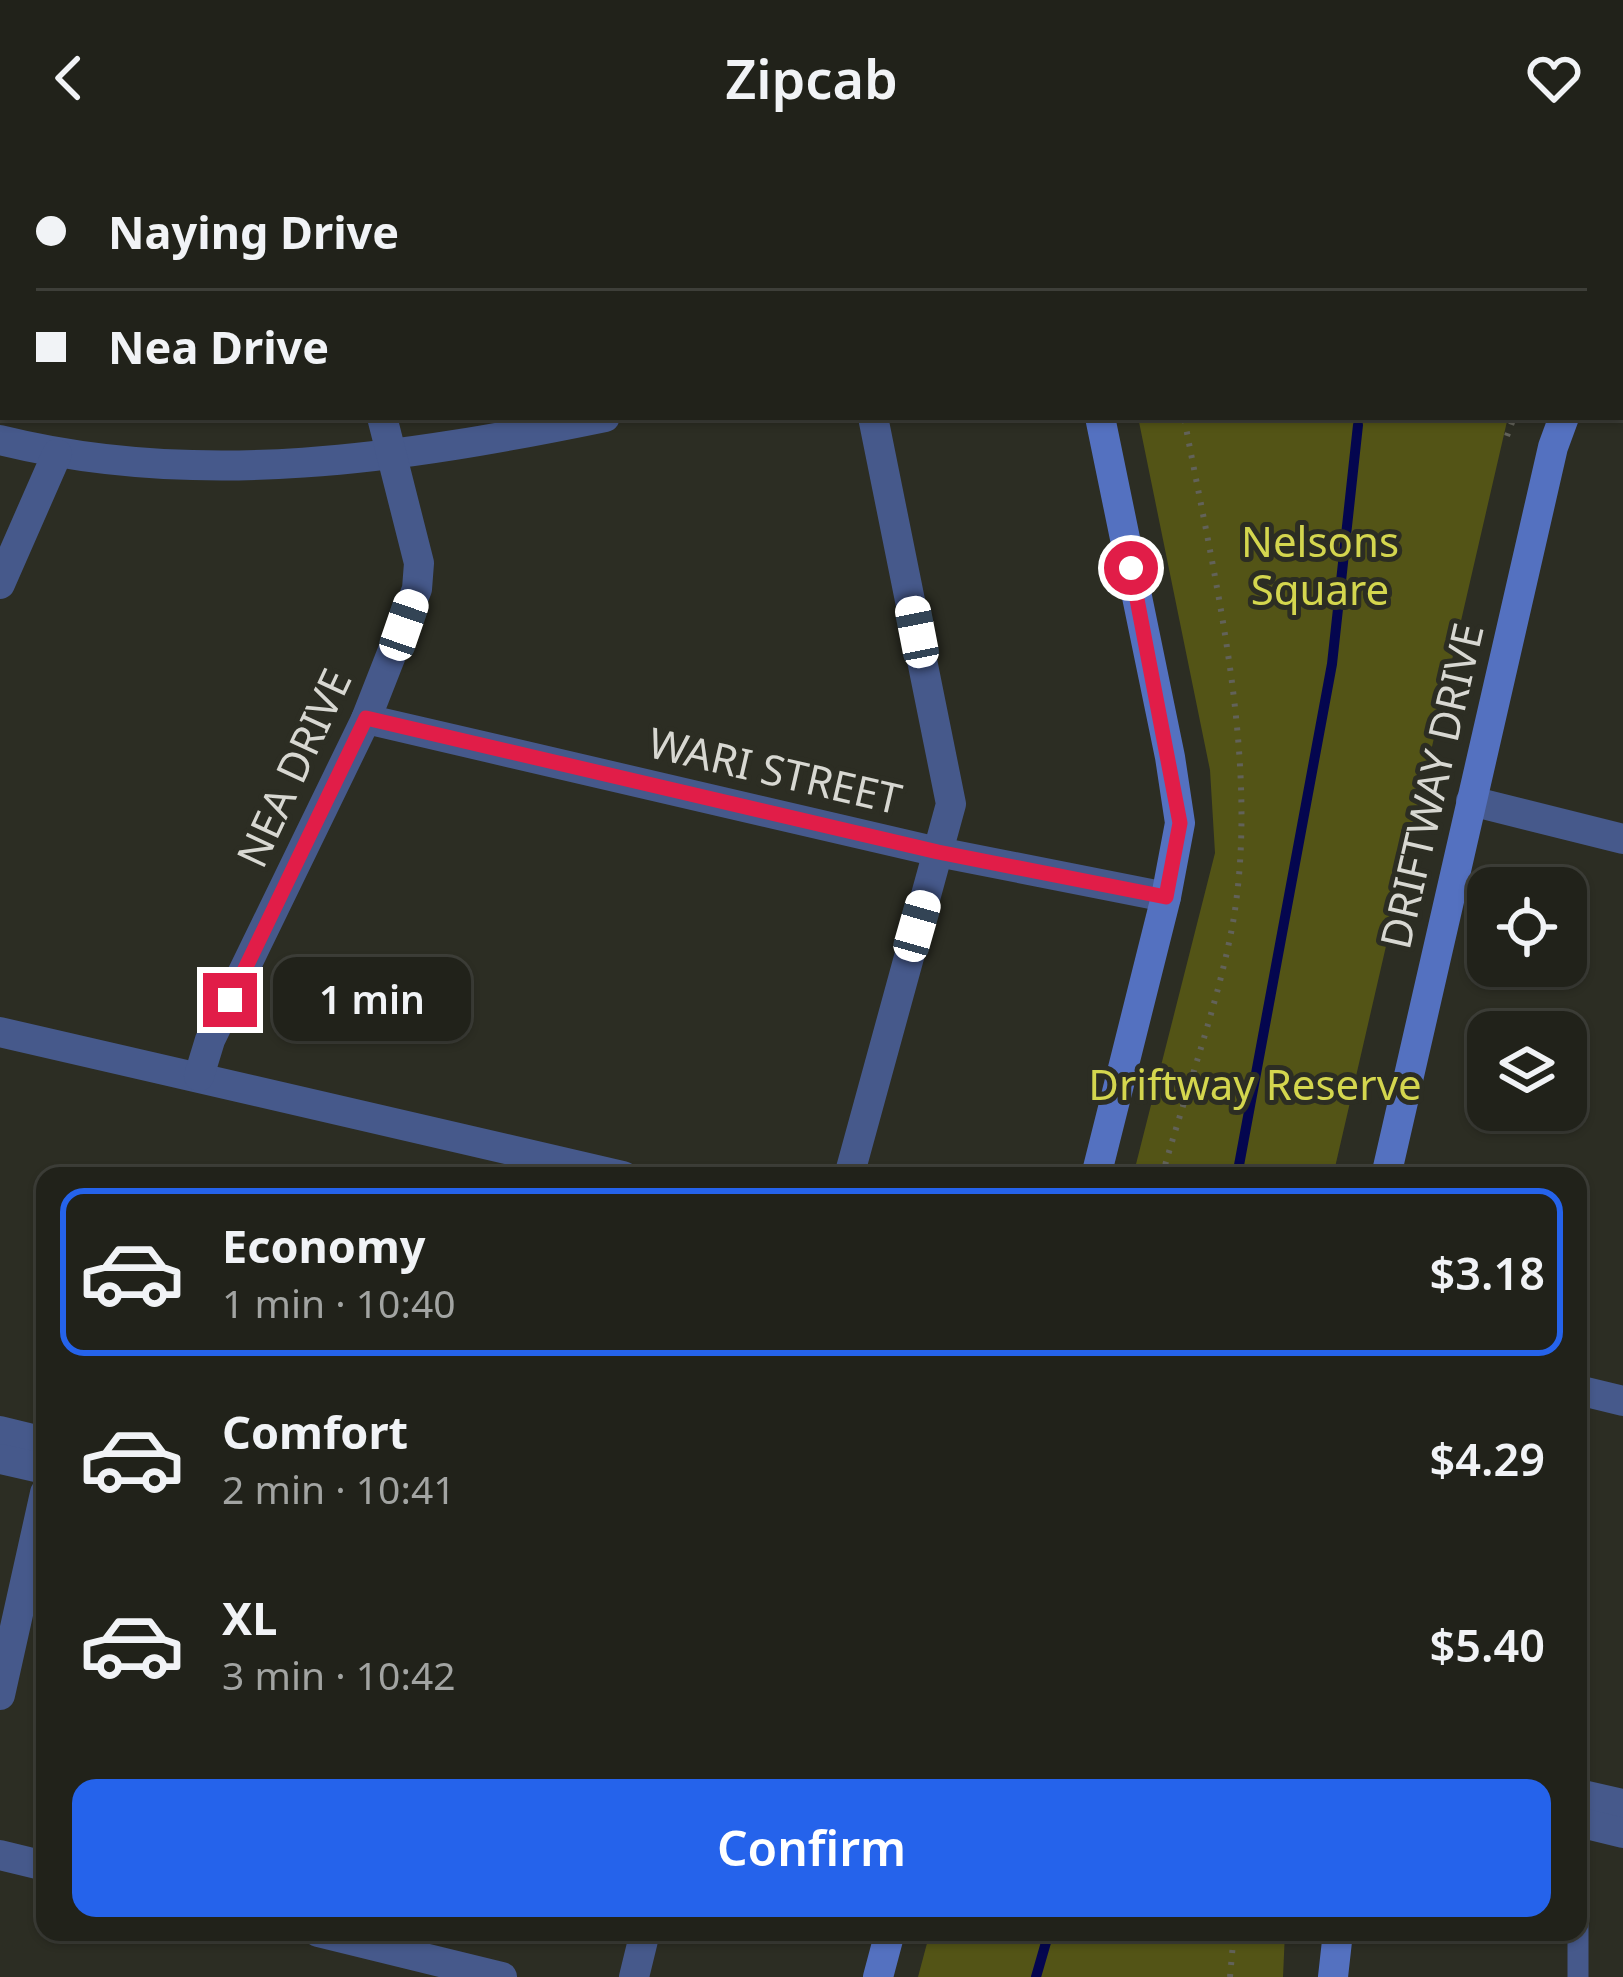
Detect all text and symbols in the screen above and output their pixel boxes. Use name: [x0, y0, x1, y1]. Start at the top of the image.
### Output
text: Zipcab: [725, 41, 898, 115]
icon: back: [36, 45, 102, 111]
icon: heart: [1521, 45, 1587, 111]
text: Naying Drive: [108, 201, 399, 262]
text: Nea Drive: [108, 316, 329, 377]
park label: Nelsons Square: [1241, 512, 1399, 617]
route start: [1104, 541, 1158, 595]
car: [375, 585, 433, 665]
car: [892, 593, 942, 671]
street label: DRIFTWAY DRIVE: [1365, 617, 1496, 954]
street label: NEA DRIVE: [222, 659, 363, 876]
street label: WARI STREET: [643, 713, 907, 826]
map controls: [1467, 867, 1587, 1131]
button: locate: [1467, 867, 1587, 987]
car: [890, 886, 944, 966]
callout: 1 min: [272, 958, 470, 1042]
text: 1 min: [319, 972, 425, 1025]
route end: [203, 973, 257, 1027]
button: layers: [1467, 1011, 1587, 1131]
park label: Driftway Reserve: [1088, 1055, 1422, 1112]
text: Economy: [222, 1215, 426, 1276]
icon: car: [78, 1218, 186, 1326]
text: $3.18: [1430, 1242, 1545, 1303]
text: 1 min · 10:40: [222, 1276, 456, 1329]
text: Comfort: [222, 1401, 408, 1462]
icon: car: [78, 1404, 186, 1512]
text: $4.29: [1430, 1428, 1545, 1489]
text: 2 min · 10:41: [222, 1462, 456, 1515]
text: XL: [222, 1587, 277, 1648]
icon: car: [78, 1590, 186, 1698]
text: $5.40: [1430, 1614, 1545, 1675]
text: 3 min · 10:42: [222, 1648, 456, 1701]
button: Confirm: [72, 1779, 1551, 1917]

